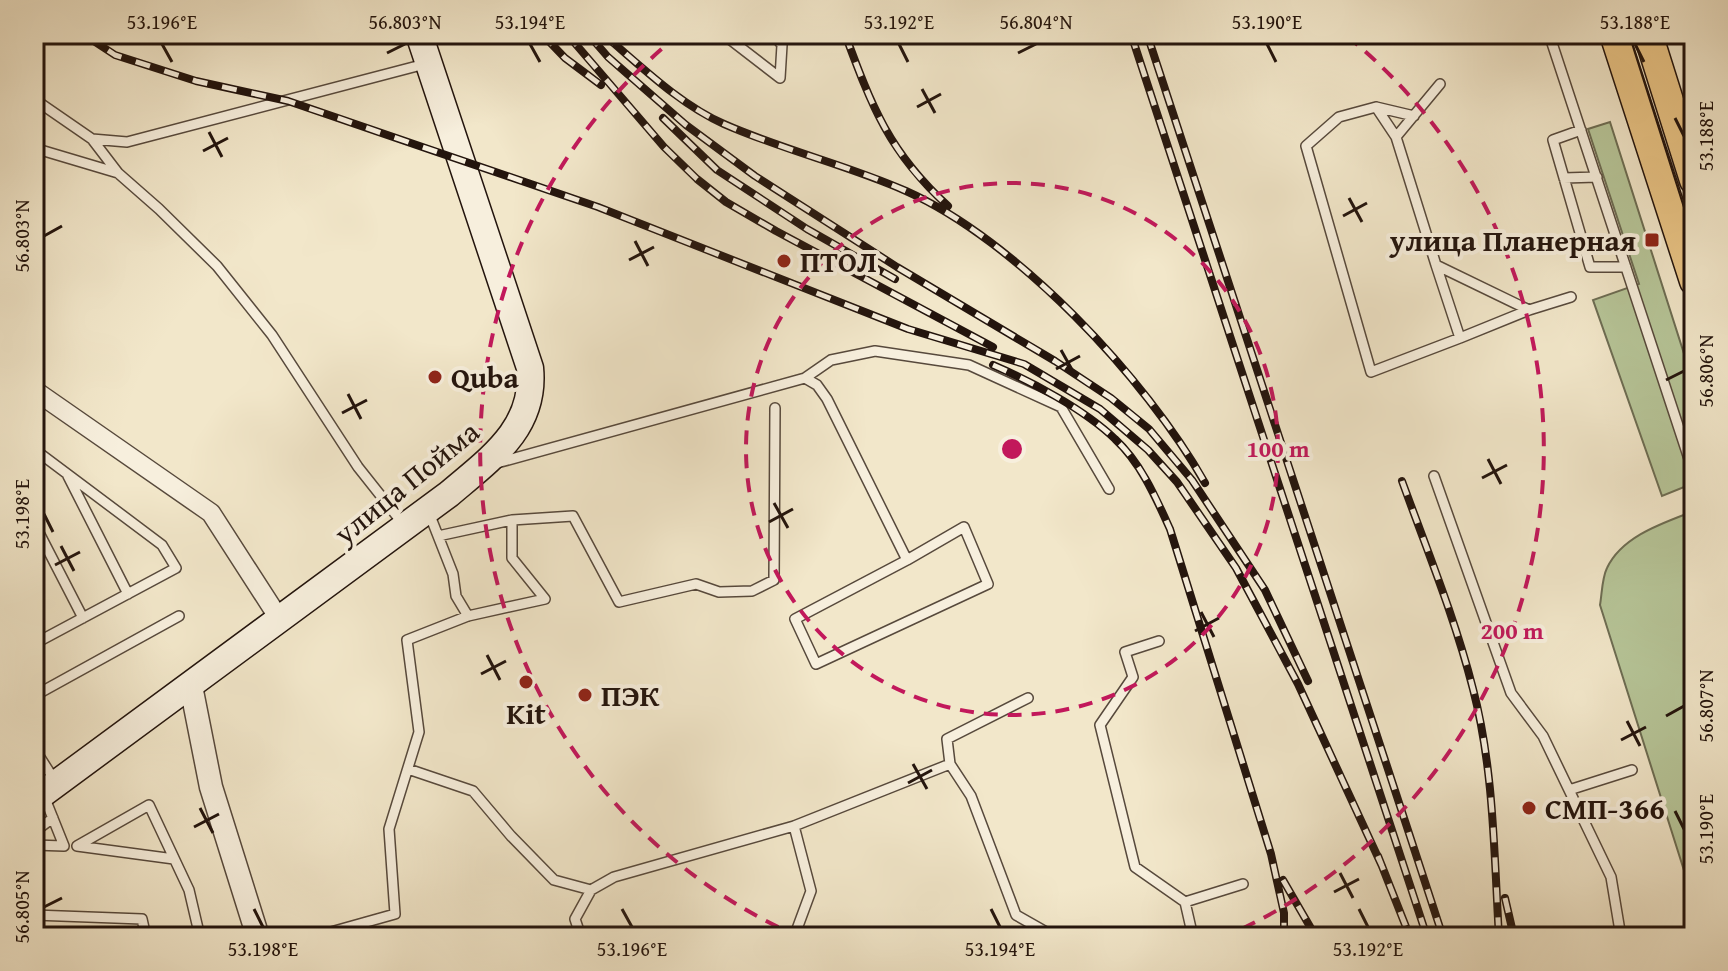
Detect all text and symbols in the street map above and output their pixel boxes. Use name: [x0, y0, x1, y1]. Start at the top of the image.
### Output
text: 53.196°E: [127, 7, 197, 36]
text: 56.803°N: [368, 7, 442, 36]
text: 53.194°E: [495, 7, 565, 36]
text: 53.192°E: [864, 7, 934, 36]
text: 56.804°N: [999, 7, 1073, 36]
text: 53.190°E: [1232, 7, 1302, 36]
text: 53.188°E: [1600, 7, 1670, 36]
text: 53.188°E: [1691, 101, 1720, 171]
text: 56.803°N: [7, 199, 36, 273]
place label: улица Планерная: [1389, 218, 1636, 262]
marker: улица Планерная: [1643, 231, 1661, 249]
place label: ПТОЛ: [800, 239, 877, 283]
marker: ПТОЛ: [775, 252, 793, 270]
text: 56.806°N: [1691, 334, 1720, 408]
place label: Quba: [451, 355, 520, 399]
marker: Quba: [426, 368, 444, 386]
street label: улица Пойма: [323, 409, 489, 555]
text: 100 m: [1246, 431, 1310, 466]
centre of rings: [998, 435, 1026, 463]
text: 53.198°E: [7, 479, 36, 549]
text: 200 m: [1480, 613, 1544, 648]
text: 56.807°N: [1691, 669, 1720, 743]
marker: Kit: [517, 673, 535, 691]
place label: ПЭК: [601, 673, 660, 717]
marker: ПЭК: [576, 686, 594, 704]
place label: Kit: [506, 691, 546, 735]
place label: СМП-366: [1545, 786, 1665, 830]
text: 53.190°E: [1691, 794, 1720, 864]
marker: СМП-366: [1520, 799, 1538, 817]
text: 56.805°N: [7, 870, 36, 944]
text: 53.198°E: [228, 934, 298, 963]
text: 53.196°E: [597, 934, 667, 963]
text: 53.194°E: [965, 934, 1035, 963]
text: 53.192°E: [1333, 934, 1403, 963]

